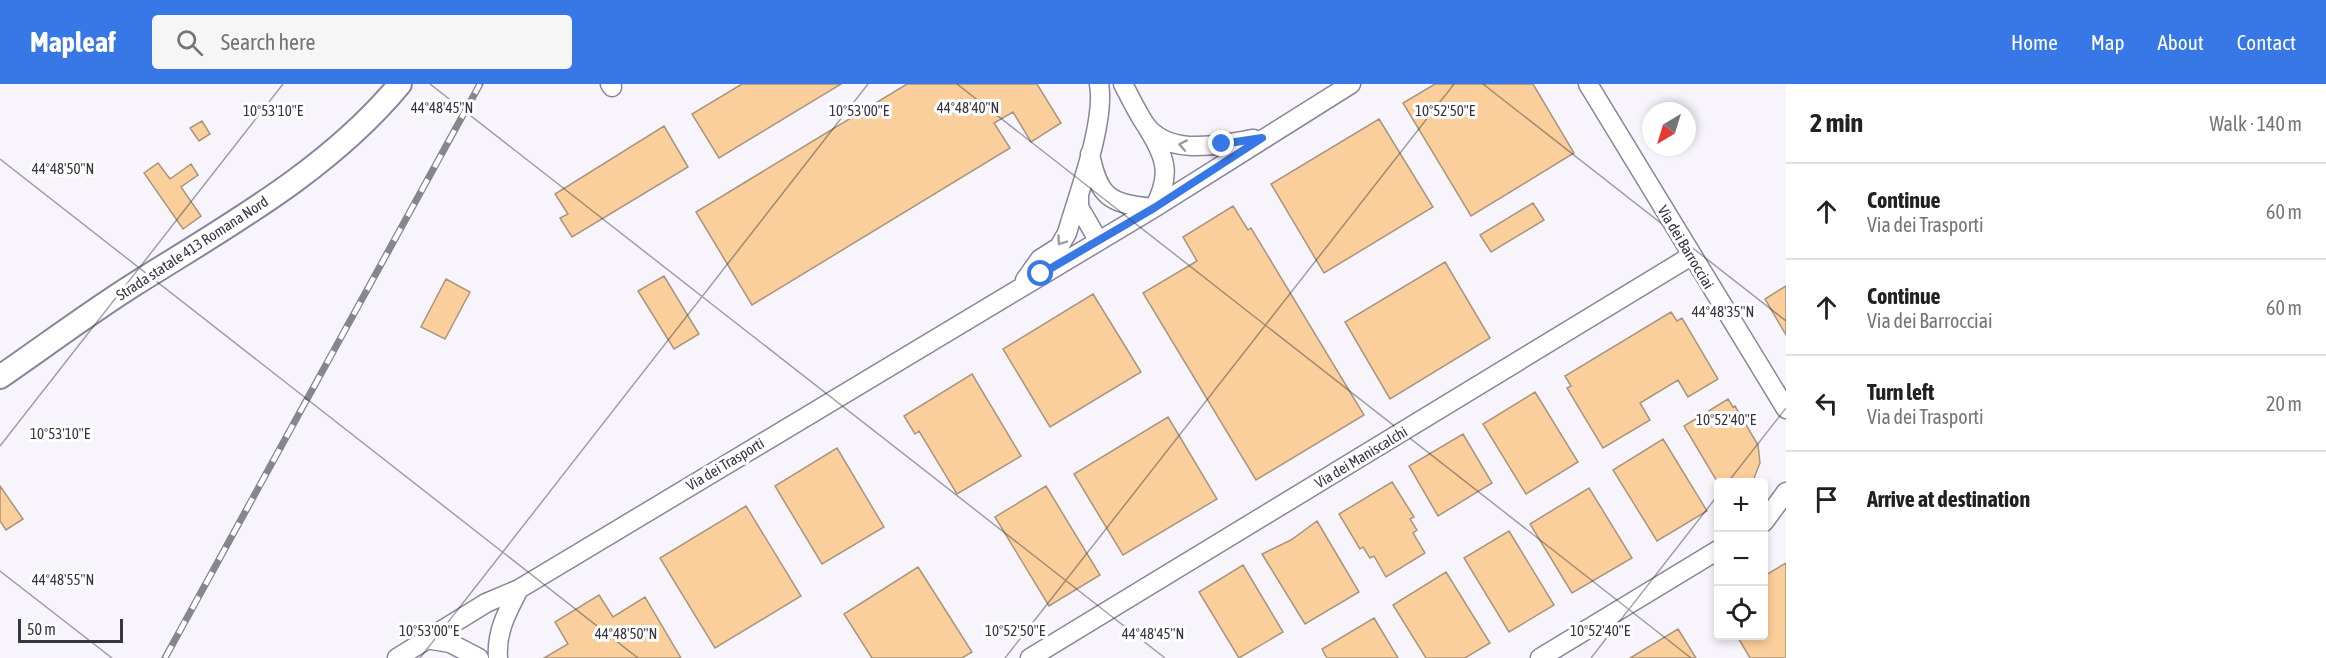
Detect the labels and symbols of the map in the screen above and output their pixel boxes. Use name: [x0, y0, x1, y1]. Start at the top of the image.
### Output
text: 44°48'45"N: [411, 99, 473, 116]
text: 44°48'40"N: [937, 99, 999, 116]
text: 10°53'10"E: [243, 102, 304, 119]
text: 10°53'00"E: [829, 102, 890, 119]
text: 10°52'50"E: [1415, 102, 1476, 119]
north arrow: [1642, 102, 1696, 156]
route end: [1208, 130, 1234, 156]
one-way arrow: [1179, 139, 1188, 151]
text: 44°48'50"N: [32, 160, 94, 177]
street label: Strada statale 413 Romana Nord: [113, 192, 271, 304]
street label: Via dei Barrocciai: [1654, 202, 1718, 292]
one-way arrow: [1057, 235, 1068, 246]
route start: [1027, 260, 1053, 286]
text: 44°48'35"N: [1692, 303, 1754, 320]
text: 10°52'40"E: [1696, 411, 1757, 428]
street label: Via dei Maniscalchi: [1312, 423, 1410, 491]
text: 10°53'10"E: [30, 425, 91, 442]
street label: Via dei Trasporti: [683, 434, 767, 494]
text: 44°48'55"N: [32, 571, 94, 588]
scale bar: [18, 616, 123, 644]
text: 10°53'00"E: [399, 622, 460, 639]
text: 10°52'50"E: [985, 622, 1046, 639]
text: 10°52'40"E: [1570, 622, 1631, 639]
text: 44°48'50"N: [595, 625, 657, 642]
text: 44°48'45"N: [1122, 625, 1184, 642]

